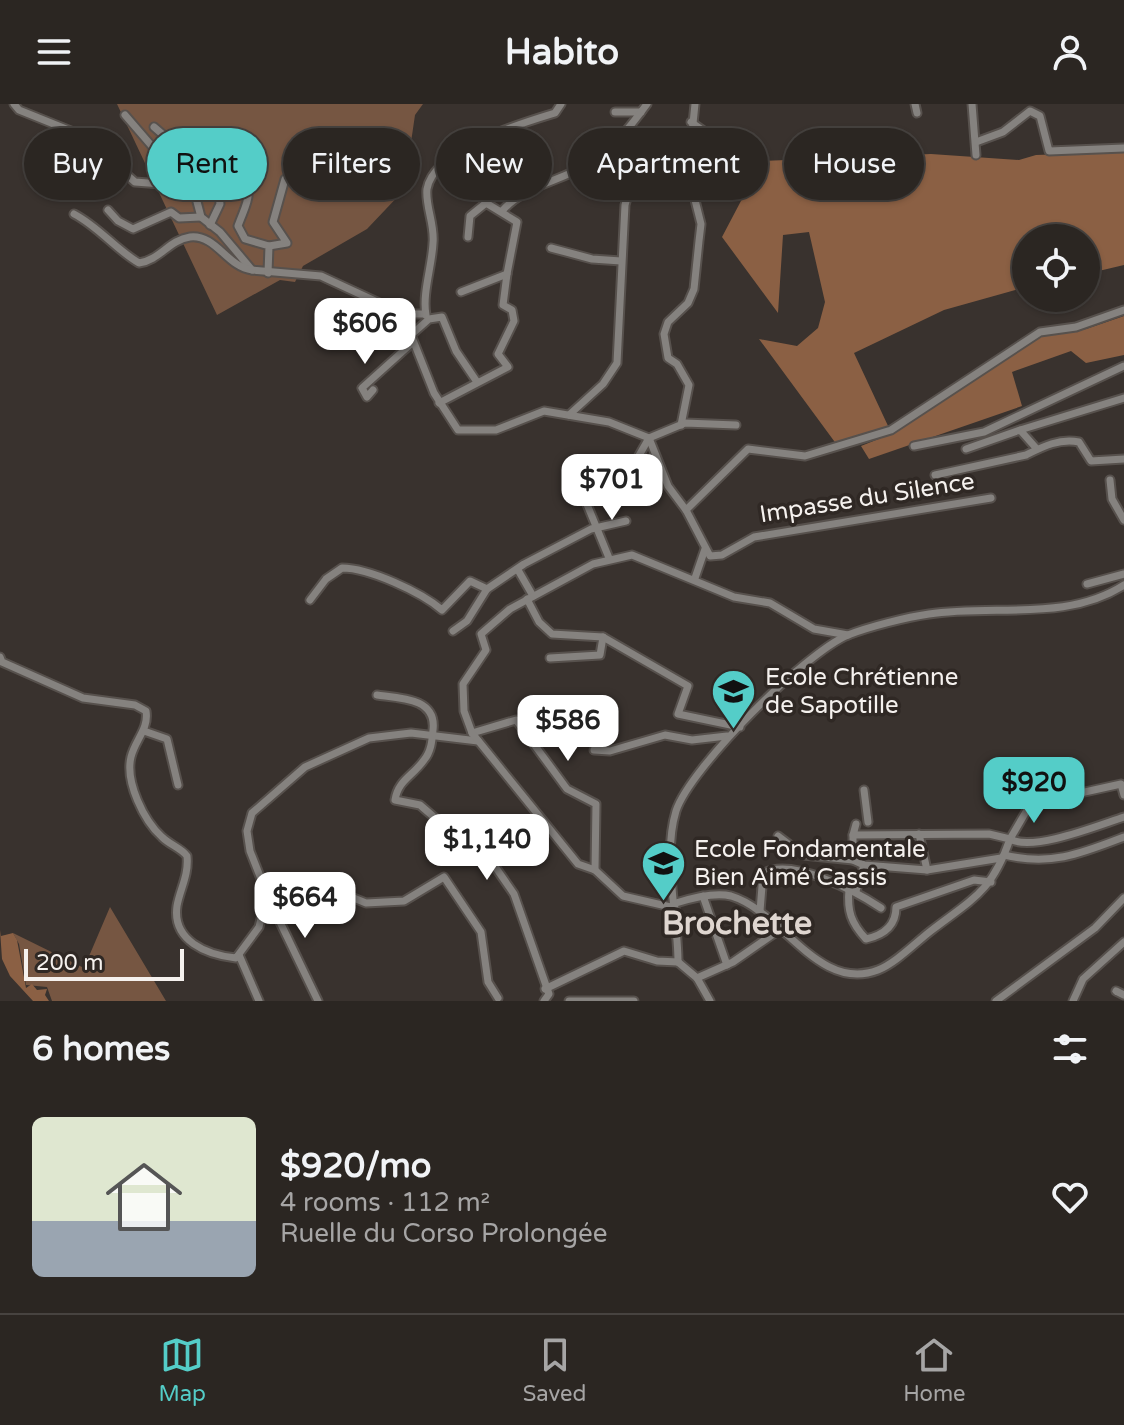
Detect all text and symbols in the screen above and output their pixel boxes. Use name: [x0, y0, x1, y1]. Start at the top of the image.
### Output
icon: menu: [32, 30, 76, 74]
icon: person: [1048, 30, 1092, 74]
text: Habito: [505, 31, 619, 74]
chip: Buy: [24, 128, 131, 200]
chip: Rent: [147, 128, 267, 200]
chip: Filters: [283, 128, 420, 200]
chip: New: [436, 128, 552, 200]
chip: Apartment: [568, 128, 768, 200]
chip: House: [784, 128, 924, 200]
map controls: [1012, 224, 1100, 312]
button: locate: [1012, 224, 1100, 312]
pin: $606: [318, 298, 412, 366]
text: $606: [332, 308, 398, 339]
pin: $701: [565, 454, 659, 522]
text: $701: [579, 464, 645, 495]
street label: Impasse du Silence: [757, 467, 977, 529]
place label: Ecole Chrétienne de Sapotille: [765, 663, 958, 720]
school or university icon: Ecole Chrétienne de Sapotille: [710, 667, 758, 730]
pin: $586: [521, 695, 615, 763]
text: $586: [535, 705, 601, 736]
pin: $920: [987, 757, 1081, 825]
text: $920: [1001, 767, 1067, 798]
pin: $1,140: [422, 814, 552, 882]
text: $1,140: [443, 824, 531, 855]
place label: Ecole Fondamentale Bien Aimé Cassis: [694, 835, 926, 892]
school or university icon: Ecole Fondamentale Bien Aimé Cassis: [639, 839, 687, 902]
pin: $664: [258, 872, 352, 940]
text: $664: [272, 882, 338, 913]
district label: Brochette: [662, 905, 812, 943]
scale bar: [24, 945, 184, 981]
text: 200 m: [36, 950, 103, 976]
icon: filters: [1048, 1027, 1092, 1071]
text: 6 homes: [32, 1029, 170, 1070]
text: $920/mo: [280, 1146, 431, 1187]
icon: home: [96, 1149, 192, 1245]
icon: heart: [1048, 1175, 1092, 1219]
text: 4 rooms · 112 m²: [280, 1187, 490, 1218]
text: Ruelle du Corso Prolongée: [280, 1218, 608, 1249]
tab: Map: [158, 1333, 206, 1407]
tab: Saved: [523, 1333, 586, 1407]
tab: Home: [903, 1333, 966, 1407]

